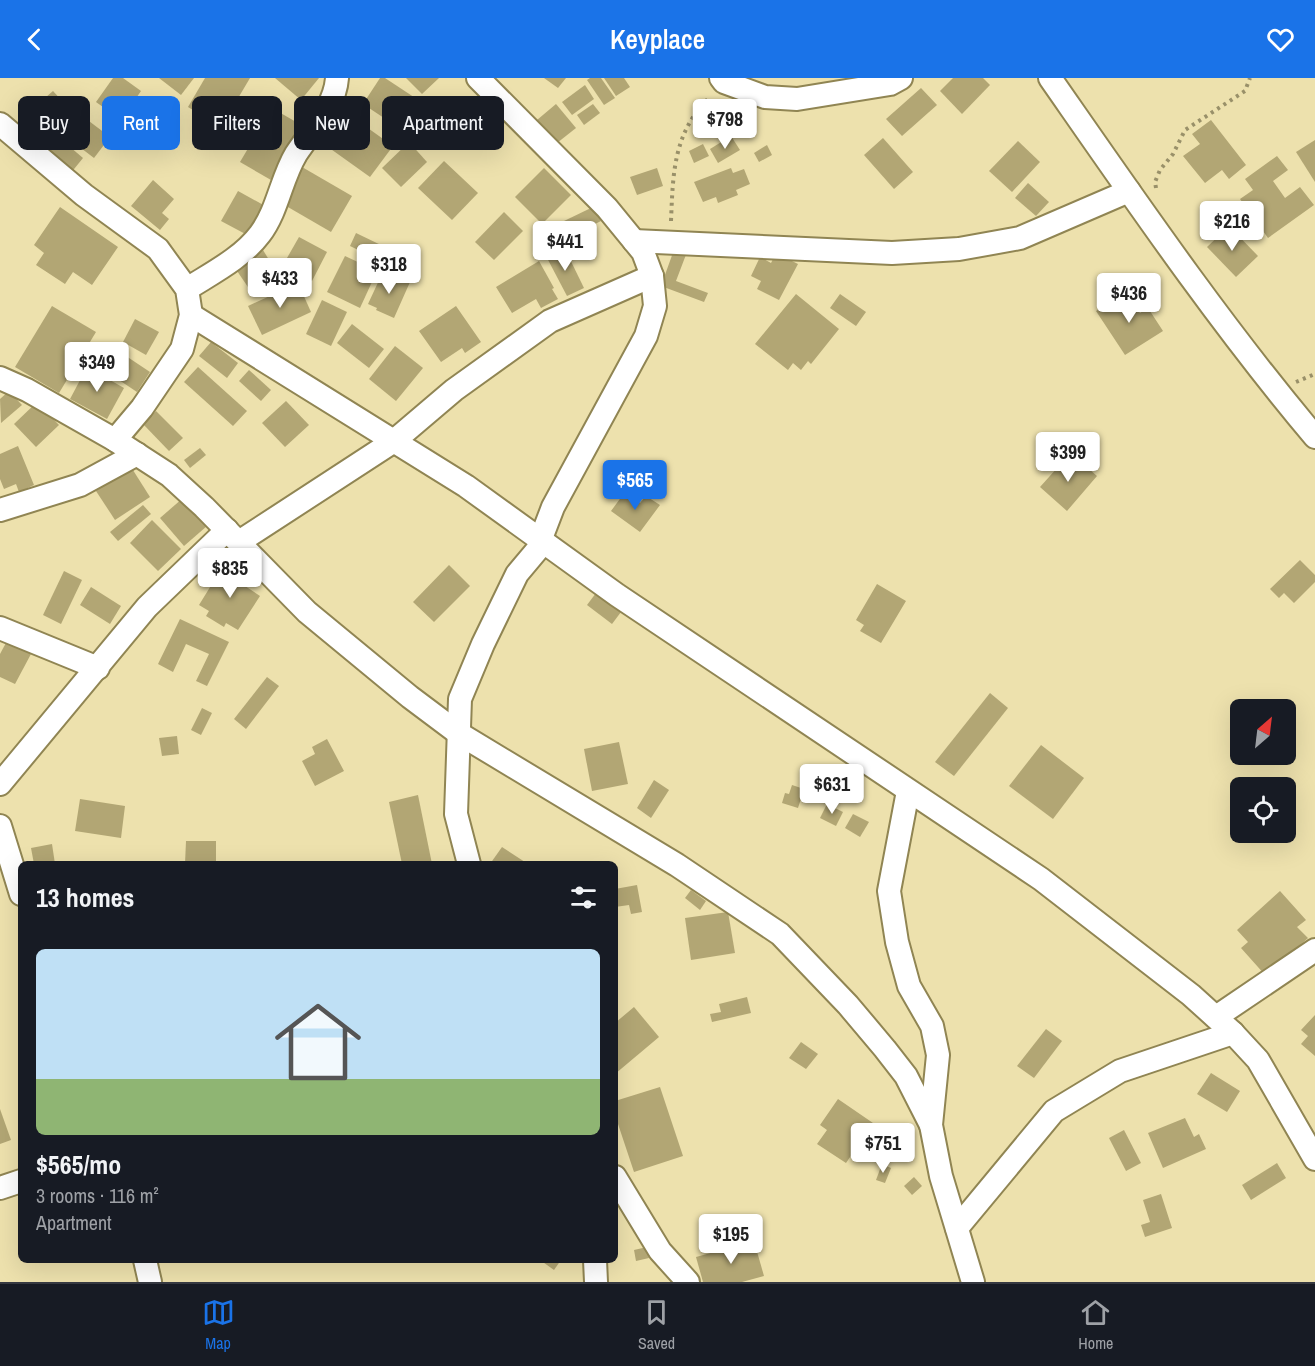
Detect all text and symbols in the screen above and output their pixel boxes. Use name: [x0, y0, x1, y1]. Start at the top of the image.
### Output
text: Keyplace: [610, 21, 705, 57]
icon: back: [18, 23, 51, 56]
icon: heart: [1264, 23, 1297, 56]
chip: Buy: [18, 96, 90, 150]
chip: Rent: [102, 96, 180, 150]
chip: Filters: [192, 96, 282, 150]
chip: New: [294, 96, 370, 150]
chip: Apartment: [382, 96, 504, 150]
pin: $798: [689, 99, 761, 150]
text: $798: [707, 105, 743, 132]
pin: $216: [1196, 201, 1268, 252]
text: $216: [1214, 207, 1250, 234]
pin: $441: [529, 221, 601, 272]
text: $441: [547, 227, 583, 254]
pin: $318: [353, 244, 425, 295]
text: $318: [371, 250, 407, 277]
pin: $433: [244, 258, 316, 309]
text: $433: [262, 264, 298, 291]
pin: $436: [1093, 273, 1165, 324]
text: $436: [1111, 279, 1147, 306]
pin: $349: [61, 342, 133, 393]
text: $349: [79, 348, 115, 375]
pin: $399: [1032, 432, 1104, 483]
text: $399: [1050, 438, 1086, 465]
pin: $565: [599, 460, 671, 511]
text: $565: [617, 466, 653, 493]
pin: $835: [194, 548, 266, 599]
text: $835: [212, 554, 248, 581]
north arrow: [1230, 699, 1296, 765]
map controls: [1230, 699, 1296, 843]
pin: $631: [796, 764, 868, 815]
text: $631: [814, 770, 850, 797]
button: locate: [1230, 777, 1296, 843]
text: 13 homes: [36, 880, 134, 915]
icon: filters: [567, 881, 600, 914]
icon: home: [264, 988, 372, 1096]
pin: $751: [847, 1123, 919, 1174]
text: $751: [865, 1129, 901, 1156]
text: $565/mo: [36, 1147, 121, 1182]
text: 3 rooms · 116 m²: [36, 1182, 159, 1209]
text: Apartment: [36, 1209, 112, 1236]
pin: $195: [695, 1214, 767, 1265]
text: $195: [713, 1220, 749, 1247]
tab: Map: [202, 1296, 235, 1354]
tab: Saved: [638, 1296, 675, 1354]
tab: Home: [1078, 1296, 1113, 1354]

